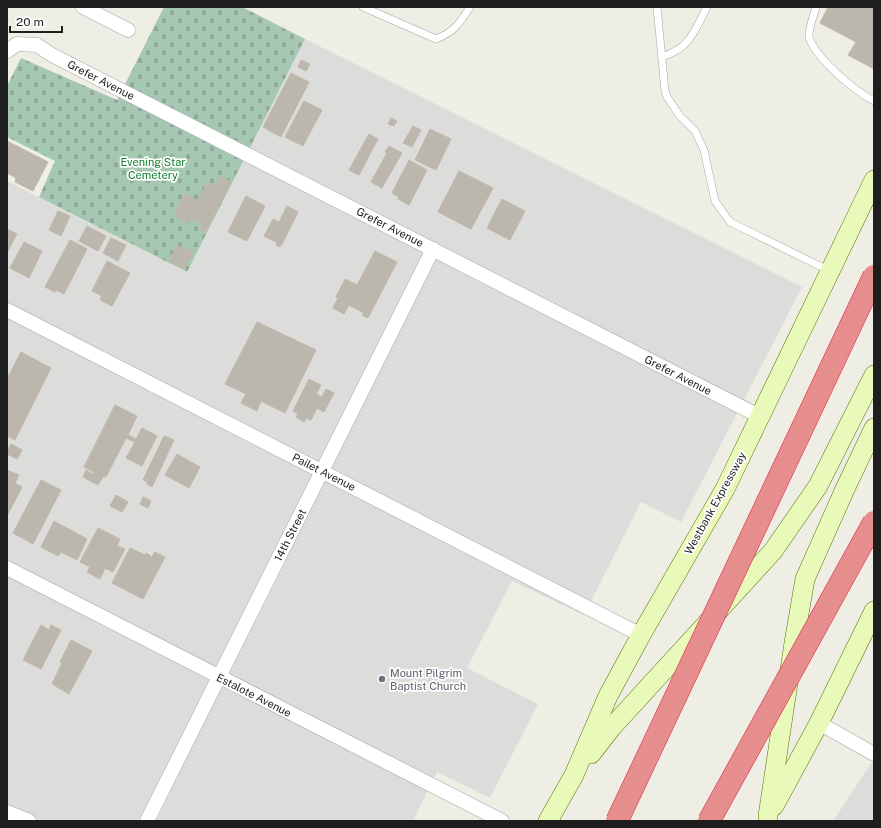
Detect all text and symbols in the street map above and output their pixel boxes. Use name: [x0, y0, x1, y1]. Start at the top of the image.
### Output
scale bar: [10, 8, 62, 34]
text: 20 m: [16, 15, 44, 29]
street label: Grefer Avenue: [66, 58, 136, 102]
park label: Evening Star Cemetery: [120, 156, 186, 181]
street label: Grefer Avenue: [355, 205, 425, 249]
street label: Grefer Avenue: [643, 353, 713, 397]
street label: Westbank Expressway: [682, 450, 748, 556]
street label: Pailet Avenue: [290, 451, 358, 493]
street label: 14th Street: [272, 507, 308, 563]
place label: Mount Pilgrim Baptist Church: [390, 667, 466, 692]
street label: Estalote Avenue: [215, 671, 293, 719]
marker: Mount Pilgrim Baptist Church: [377, 674, 387, 684]

